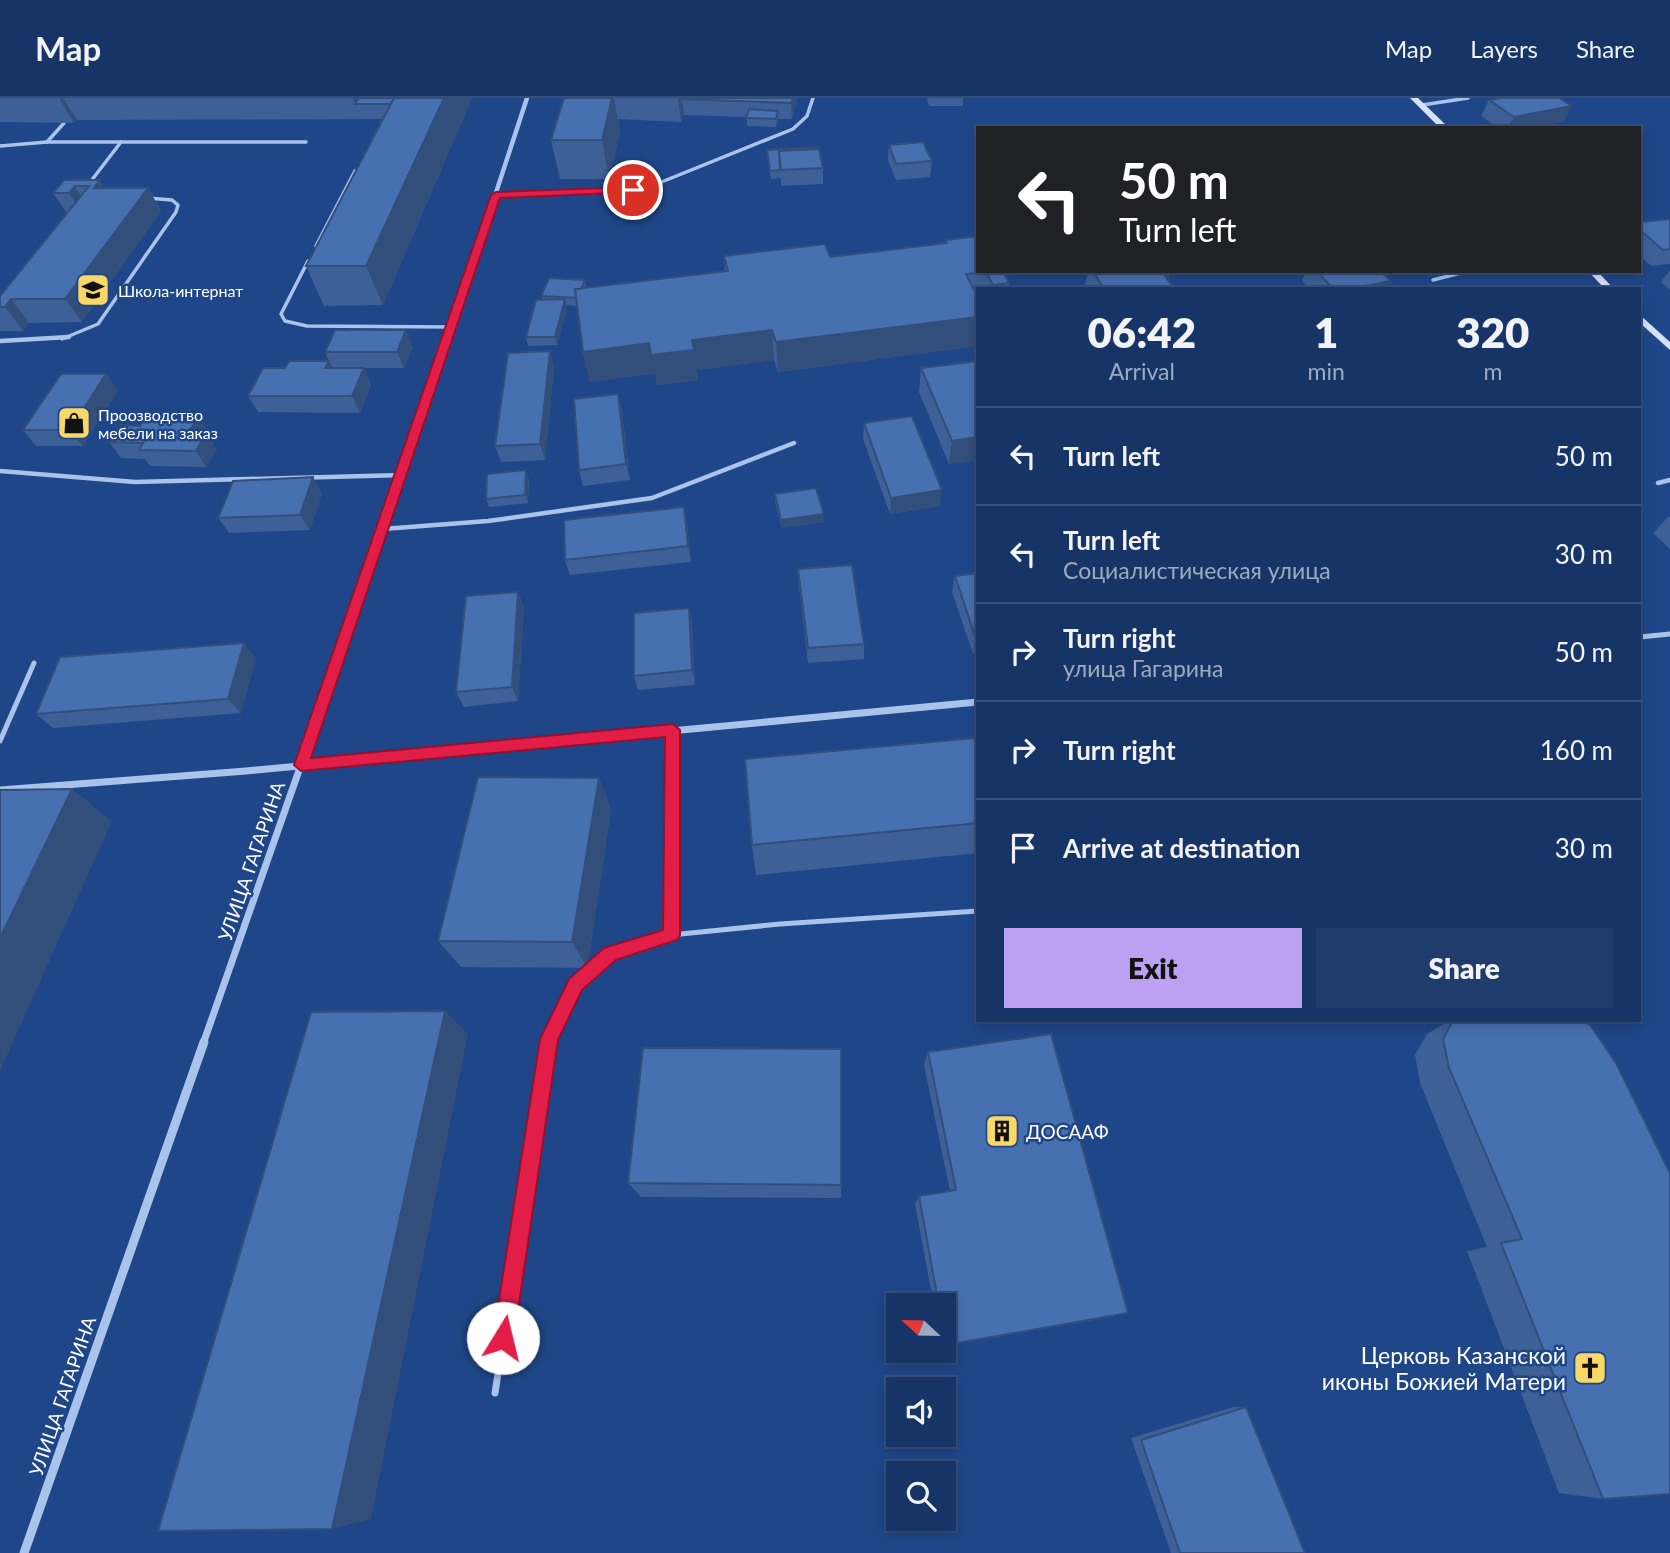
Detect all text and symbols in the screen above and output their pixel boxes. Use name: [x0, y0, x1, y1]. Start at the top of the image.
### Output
text: Map: [35, 28, 101, 68]
text: Map: [1385, 34, 1432, 63]
text: Layers: [1470, 34, 1538, 63]
text: Share: [1576, 34, 1635, 63]
text: 50 m: [1119, 151, 1229, 209]
icon: left: [1004, 154, 1095, 245]
pin: [603, 160, 663, 220]
icon: arrive: [614, 171, 652, 209]
text: Turn left: [1119, 210, 1236, 249]
school or university icon: Школа-интернат: [74, 271, 112, 309]
place label: Школа-интернат: [118, 281, 243, 300]
text: 06:42: [1088, 307, 1196, 357]
text: 1: [1314, 307, 1338, 357]
text: 320: [1456, 307, 1529, 357]
text: Arrival: [1109, 357, 1175, 385]
text: min: [1308, 357, 1345, 385]
text: m: [1483, 357, 1502, 385]
shop icon: Проозводство мебели на заказ: [55, 404, 93, 442]
place label: Проозводство мебели на заказ: [98, 405, 218, 442]
icon: left: [1004, 437, 1042, 475]
text: Turn left: [1063, 440, 1160, 472]
text: 50 m: [1555, 440, 1613, 472]
text: Turn left: [1063, 524, 1160, 556]
icon: left: [1004, 535, 1042, 573]
text: 30 m: [1555, 538, 1613, 570]
text: Социалистическая улица: [1063, 556, 1331, 584]
text: Turn right: [1063, 622, 1176, 654]
icon: right: [1004, 633, 1042, 671]
text: 50 m: [1555, 636, 1613, 668]
text: улица Гагарина: [1063, 654, 1223, 682]
icon: right: [1004, 731, 1042, 769]
text: Turn right: [1063, 734, 1176, 766]
text: 160 m: [1540, 734, 1613, 766]
street label: УЛИЦА ГАГАРИНА: [213, 778, 289, 944]
icon: arrive: [1004, 829, 1042, 867]
text: Arrive at destination: [1063, 832, 1300, 864]
text: 30 m: [1555, 832, 1613, 864]
button: Exit: [1004, 928, 1302, 1008]
button: Share: [1316, 928, 1613, 1008]
building icon: ДОСААФ: [983, 1112, 1021, 1150]
place label: ДОСААФ: [1026, 1120, 1109, 1143]
north arrow: [886, 1293, 956, 1363]
map controls: [886, 1293, 956, 1531]
position arrow: [466, 1301, 540, 1375]
street label: УЛИЦА ГАГАРИНА: [24, 1313, 100, 1479]
place label: Церковь Казанской иконы Божией Матери: [1322, 1341, 1566, 1395]
church icon: Церковь Казанской иконы Божией Матери: [1571, 1349, 1609, 1387]
button: sound: [886, 1377, 956, 1447]
button: search: [886, 1461, 956, 1531]

